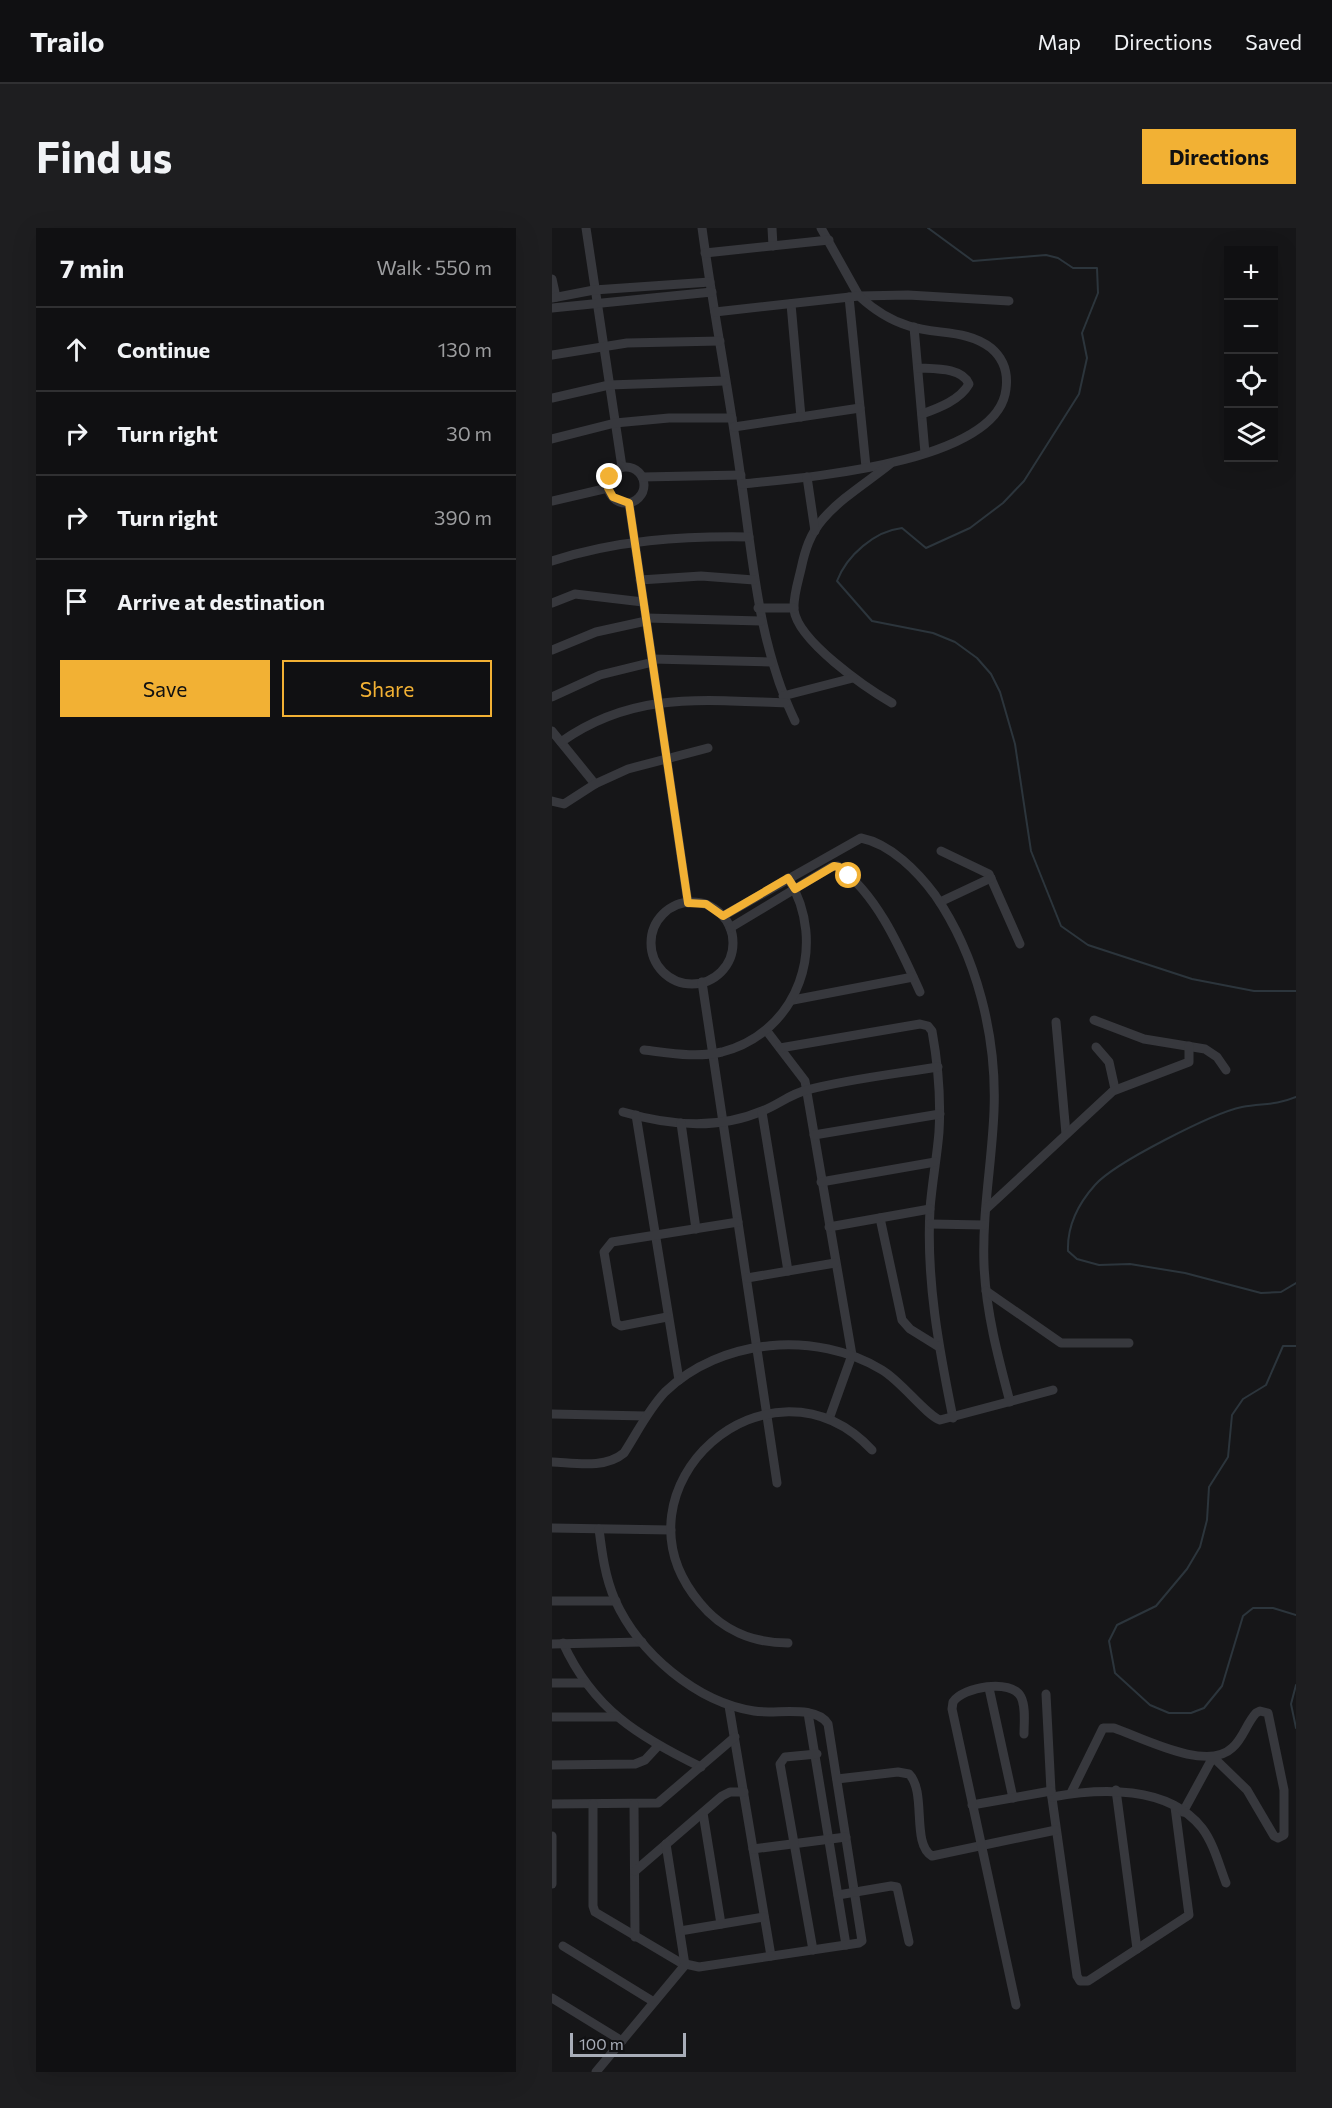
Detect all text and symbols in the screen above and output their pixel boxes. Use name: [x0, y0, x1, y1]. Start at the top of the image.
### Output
text: Trailo: [30, 24, 105, 58]
text: Map: [1038, 29, 1081, 54]
text: Directions: [1114, 29, 1212, 54]
text: Saved: [1245, 29, 1302, 54]
button: Directions: [1142, 129, 1296, 184]
text: Find us: [36, 130, 172, 182]
map controls: [1224, 246, 1278, 462]
button: +: [1224, 246, 1278, 300]
text: 7 min: [60, 252, 124, 283]
text: Walk · 550 m: [377, 255, 492, 279]
button: −: [1224, 300, 1278, 354]
icon: ahead: [60, 333, 93, 366]
text: Continue: [117, 336, 210, 363]
text: 130 m: [438, 337, 492, 361]
button: locate: [1224, 354, 1278, 408]
button: layers: [1224, 408, 1278, 462]
icon: right: [60, 417, 93, 450]
text: Turn right: [117, 420, 218, 447]
text: 30 m: [446, 421, 492, 445]
route end: [596, 463, 622, 489]
icon: right: [60, 501, 93, 534]
text: Turn right: [117, 504, 218, 531]
text: 390 m: [434, 505, 492, 529]
icon: arrive: [60, 585, 93, 618]
text: Arrive at destination: [117, 588, 325, 615]
button: Save: [60, 660, 270, 717]
button: Share: [282, 660, 492, 717]
route start: [835, 862, 861, 888]
scale bar: [570, 2030, 686, 2058]
text: 100 m: [579, 2034, 624, 2053]

